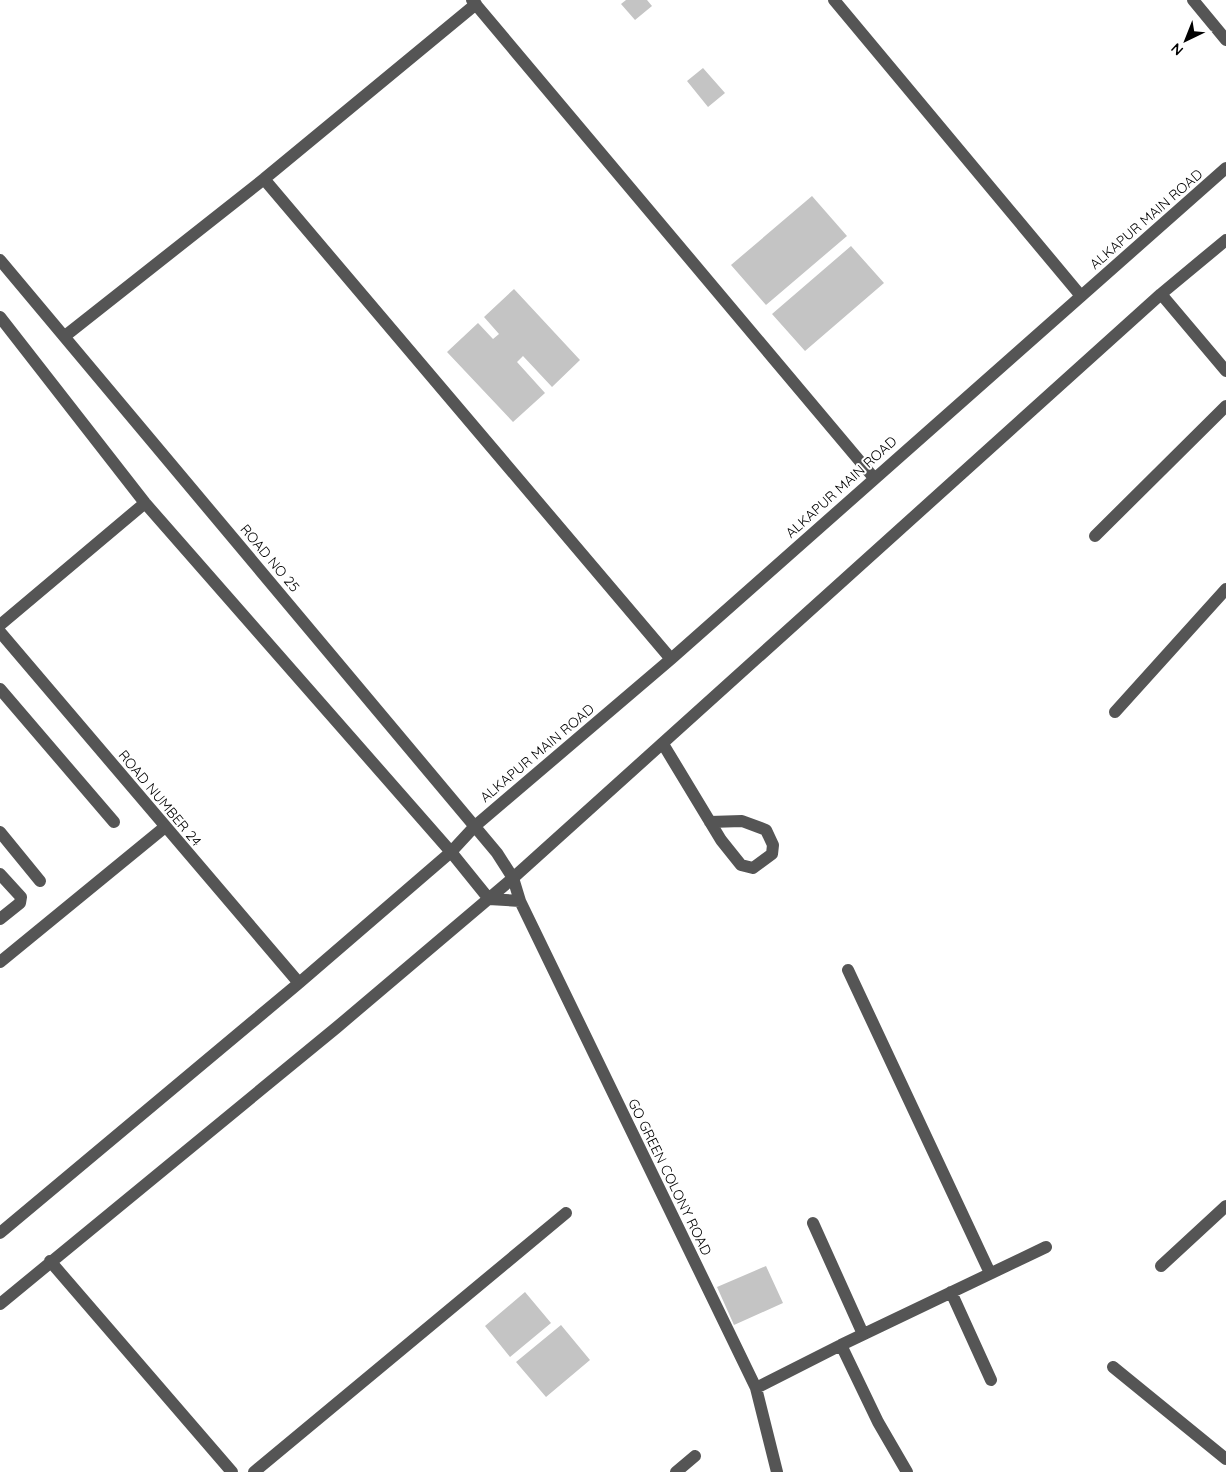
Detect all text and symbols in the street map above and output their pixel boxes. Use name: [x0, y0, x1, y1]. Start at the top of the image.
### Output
north arrow: [1161, 15, 1211, 65]
text: N: [1167, 39, 1187, 60]
street label: ALKAPUR MAIN ROAD: [1086, 165, 1206, 273]
street label: ALKAPUR MAIN ROAD: [782, 432, 900, 542]
street label: ROAD NO 25: [236, 520, 304, 596]
street label: ALKAPUR MAIN ROAD: [476, 700, 598, 806]
street label: ROAD NUMBER 24: [115, 746, 205, 850]
street label: GO GREEN COLONY ROAD: [624, 1096, 716, 1258]

